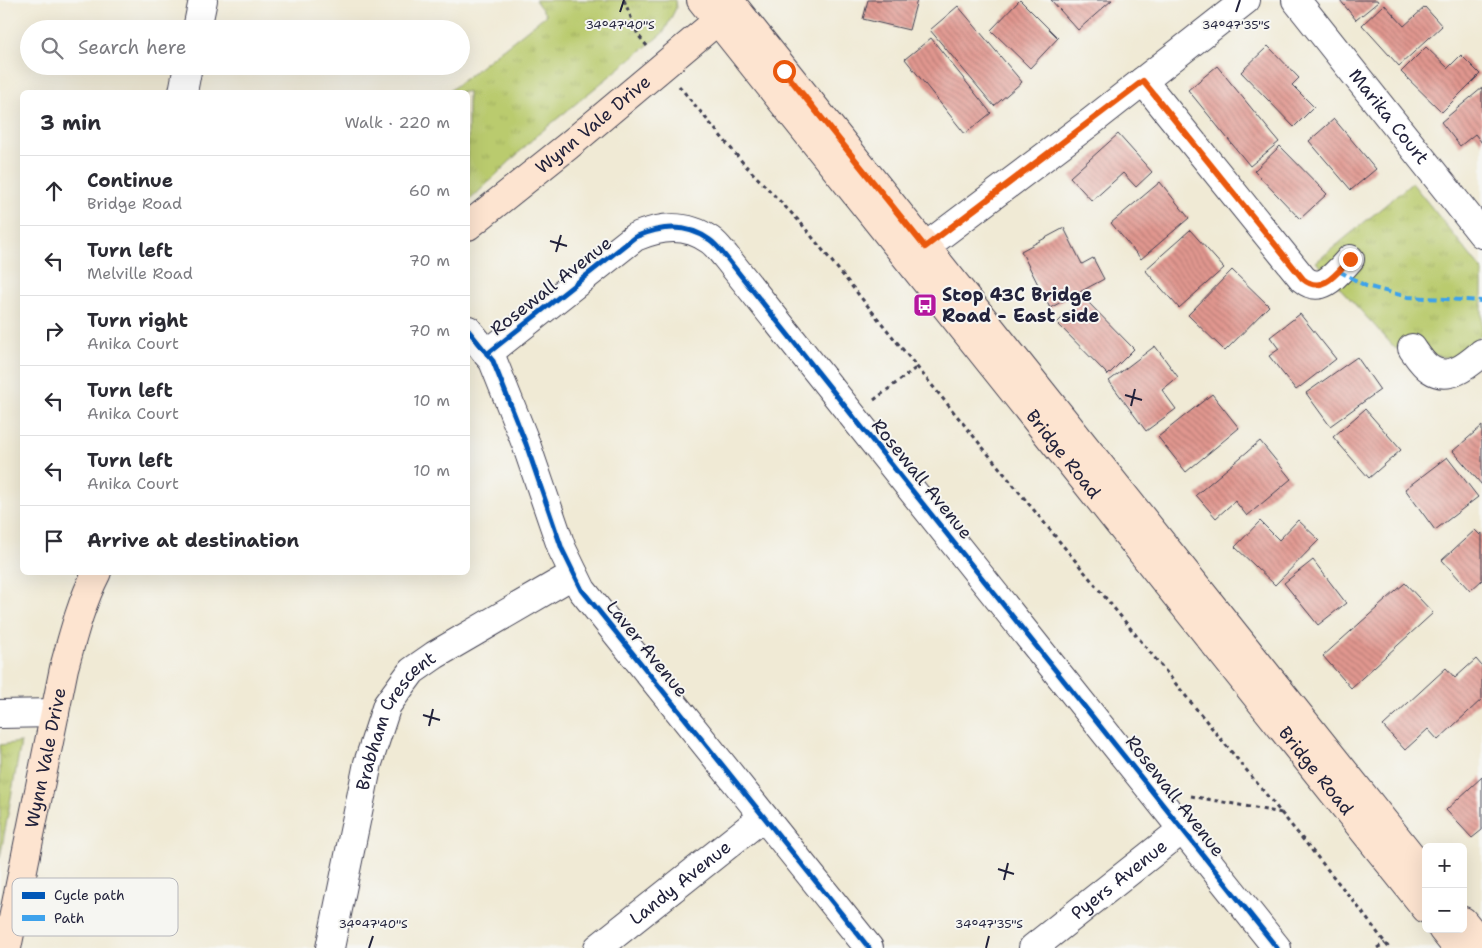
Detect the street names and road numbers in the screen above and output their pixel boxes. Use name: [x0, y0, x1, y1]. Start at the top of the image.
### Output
street label: Marika Court: [1343, 64, 1434, 169]
street label: Wynn Vale Drive: [530, 70, 656, 179]
street label: Rosewall Avenue: [485, 231, 617, 341]
street label: Bridge Road: [1021, 405, 1106, 504]
street label: Rosewall Avenue: [866, 414, 978, 544]
street label: Laver Avenue: [601, 596, 693, 702]
street label: Brabham Crescent: [351, 646, 441, 792]
street label: Wynn Vale Drive: [20, 685, 72, 830]
street label: Bridge Road: [1273, 722, 1359, 820]
street label: Rosewall Avenue: [1120, 730, 1230, 862]
street label: Pyers Avenue: [1066, 834, 1172, 925]
street label: Landy Avenue: [625, 835, 736, 930]

